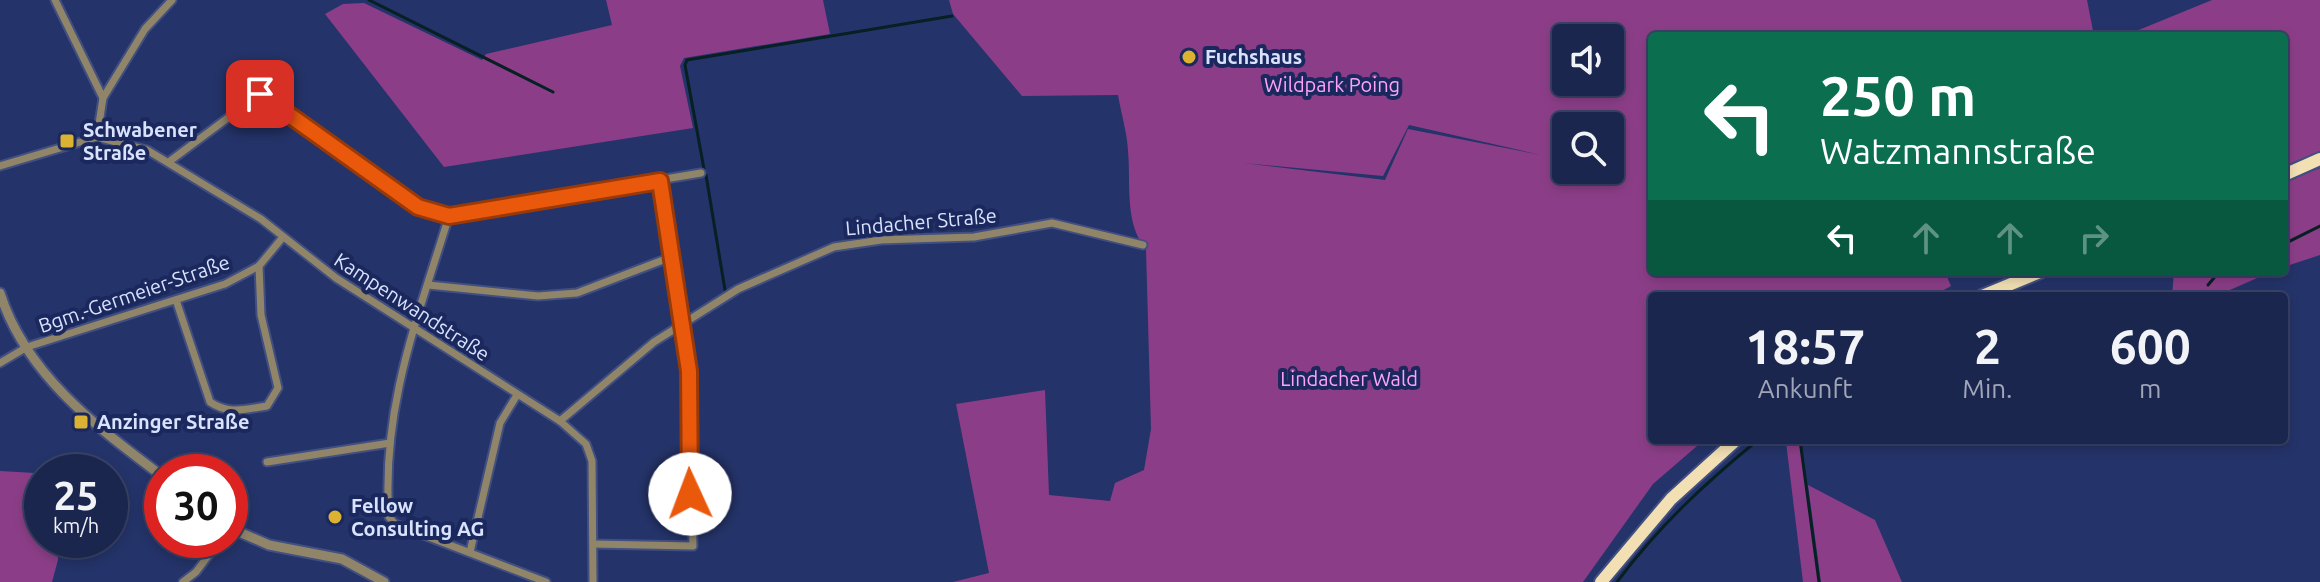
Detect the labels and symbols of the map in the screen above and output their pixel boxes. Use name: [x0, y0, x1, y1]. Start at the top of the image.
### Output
place label: Fuchshaus: [1205, 45, 1302, 68]
marker: Fuchshaus: [1180, 48, 1198, 66]
pin: [226, 60, 294, 128]
park label: Wildpark Poing: [1264, 73, 1400, 96]
place label: Schwabener Straße: [83, 118, 198, 164]
marker: Schwabener Straße: [58, 132, 76, 150]
street label: Lindacher Straße: [844, 203, 997, 240]
street label: Kampenwandstraße: [330, 248, 494, 365]
street label: Bgm.-Germeier-Straße: [35, 250, 232, 337]
park label: Lindacher Wald: [1280, 367, 1418, 390]
place label: Anzinger Straße: [97, 410, 249, 433]
marker: Anzinger Straße: [72, 413, 90, 431]
position arrow: [648, 452, 732, 536]
speed limit sign: 30: [144, 454, 248, 558]
place label: Fellow Consulting AG: [351, 494, 484, 540]
marker: Fellow Consulting AG: [326, 508, 344, 526]

